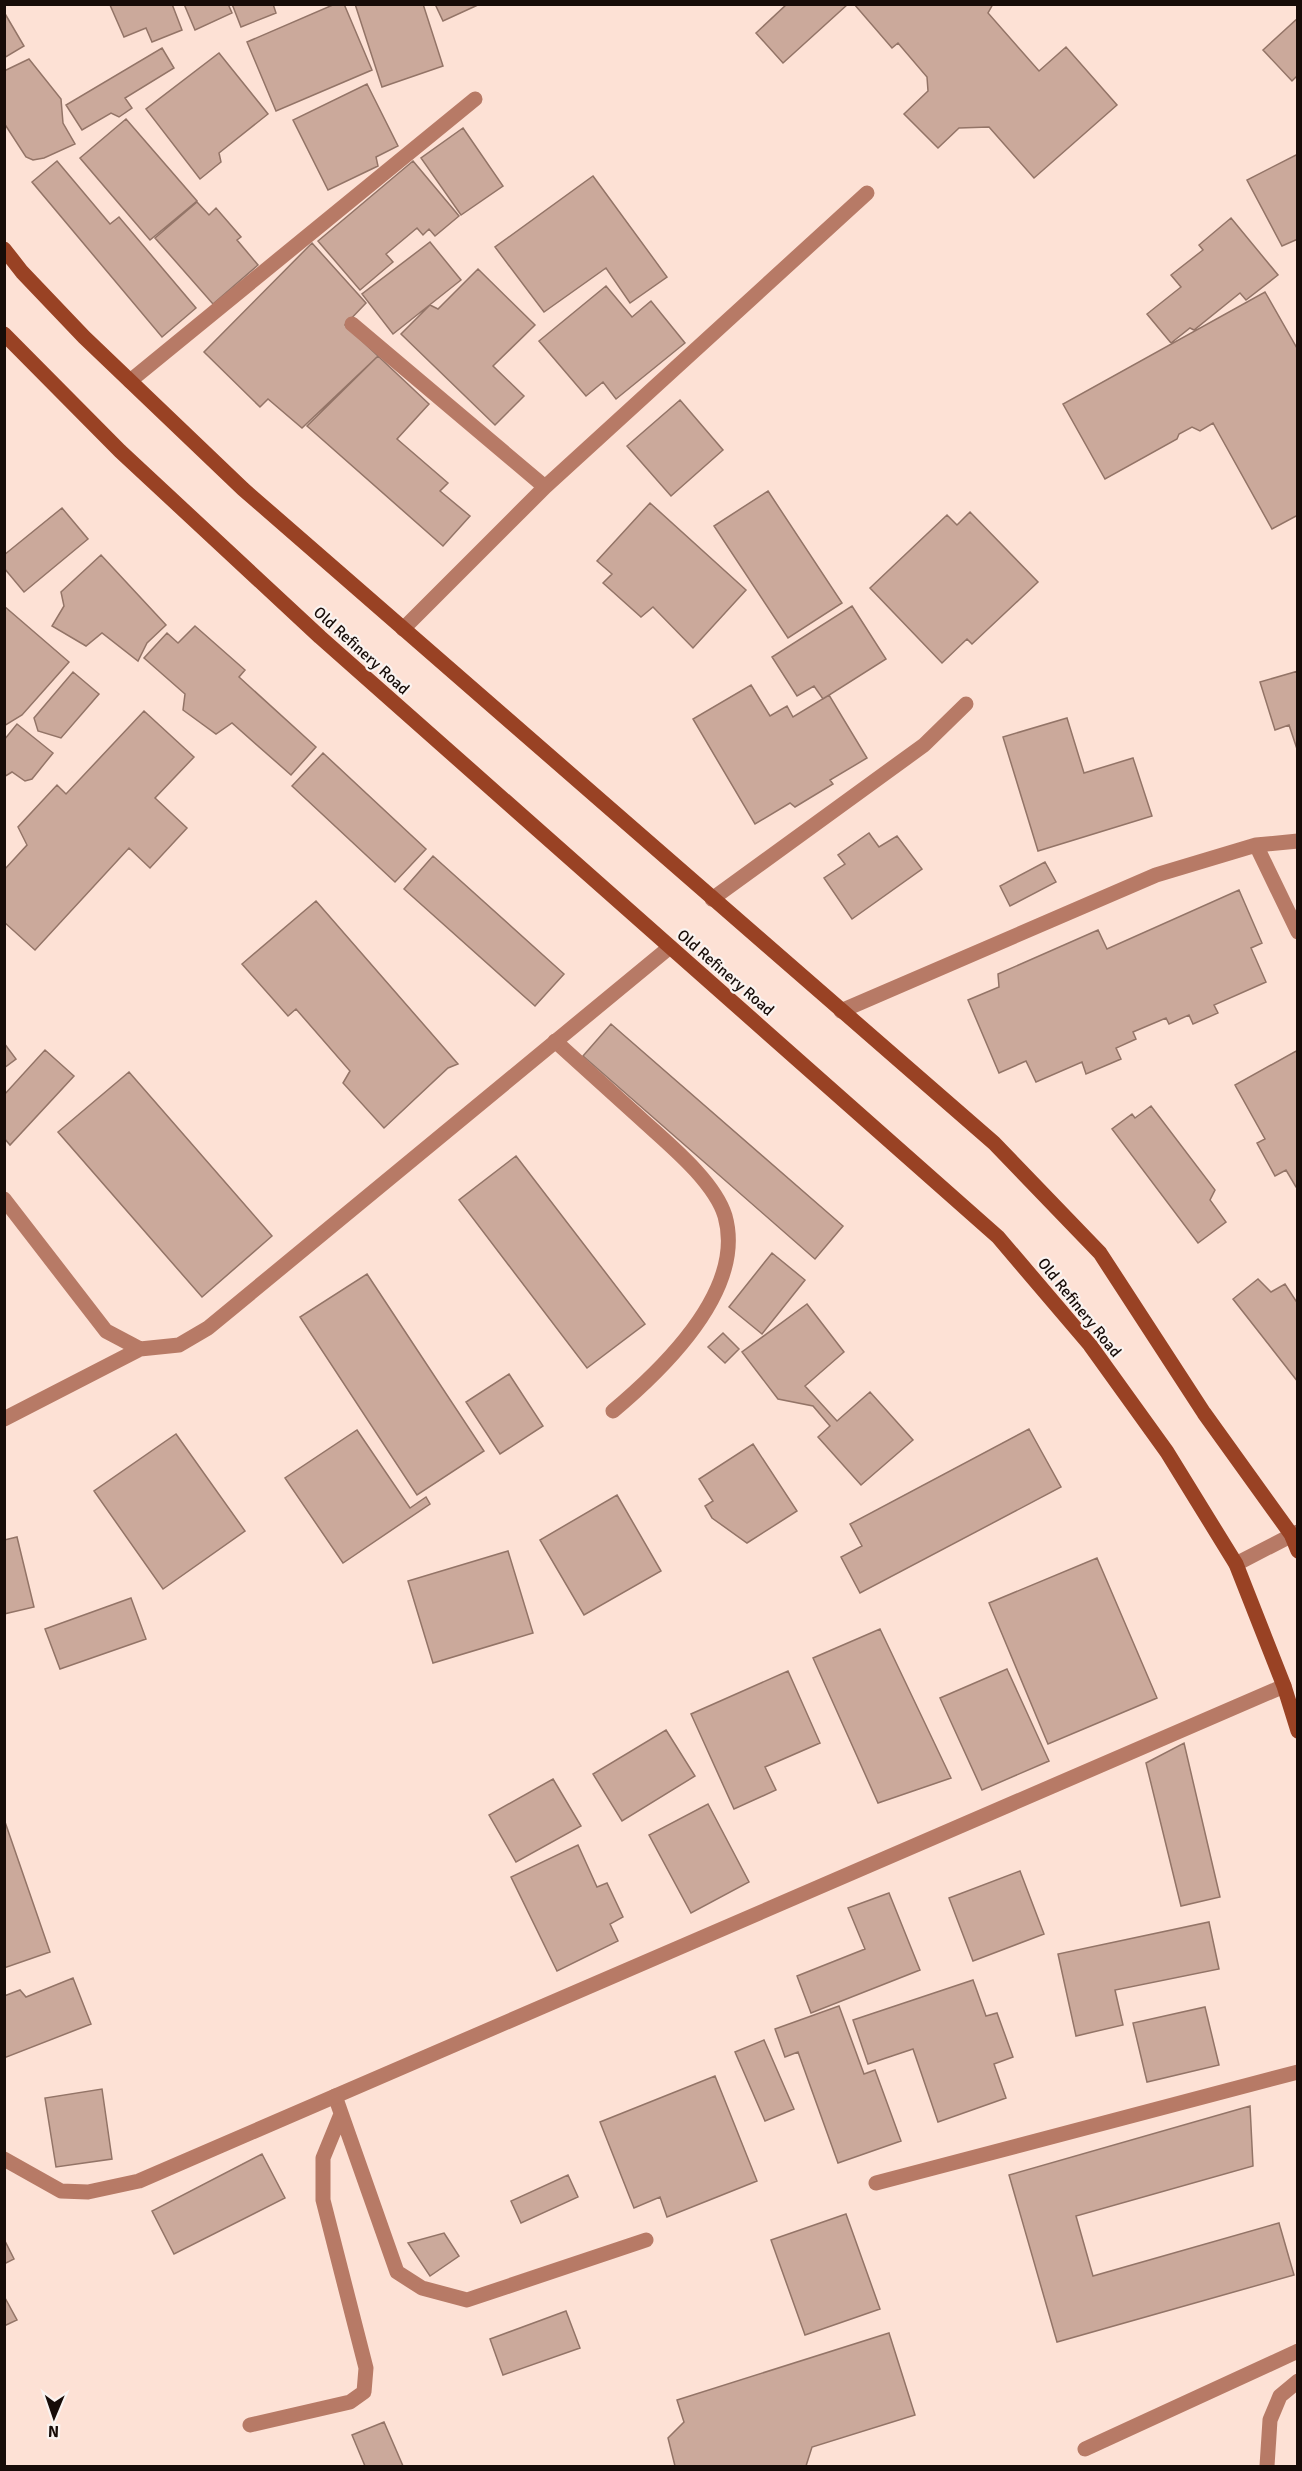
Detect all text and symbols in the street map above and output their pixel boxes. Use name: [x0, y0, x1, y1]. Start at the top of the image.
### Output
street label: Old Refinery Road: [309, 602, 413, 699]
street label: Old Refinery Road: [673, 925, 778, 1020]
street label: Old Refinery Road: [1033, 1254, 1125, 1361]
north arrow: [24, 2387, 84, 2447]
text: N: [48, 2421, 59, 2441]

